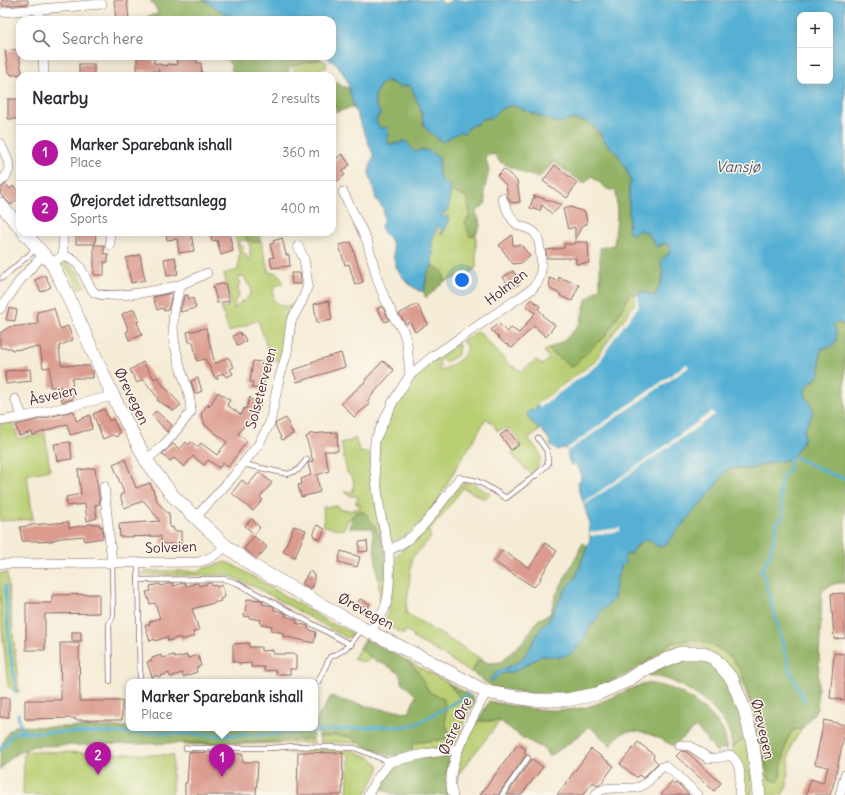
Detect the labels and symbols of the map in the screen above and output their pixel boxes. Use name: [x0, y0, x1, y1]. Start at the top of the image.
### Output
water label: Vansjø: [716, 157, 761, 176]
street label: Holmen: [481, 265, 531, 309]
your location: [452, 270, 472, 290]
street label: Solseterveien: [241, 345, 281, 431]
street label: Ørevegen: [110, 365, 154, 427]
street label: Åsveien: [27, 381, 79, 409]
street label: Solveien: [145, 537, 197, 557]
street label: Ørevegen: [335, 589, 397, 633]
street label: Østre Øre: [434, 694, 476, 758]
street label: Ørevegen: [747, 697, 779, 761]
pin: 2: [85, 742, 111, 775]
pin: 1: [209, 744, 235, 777]

